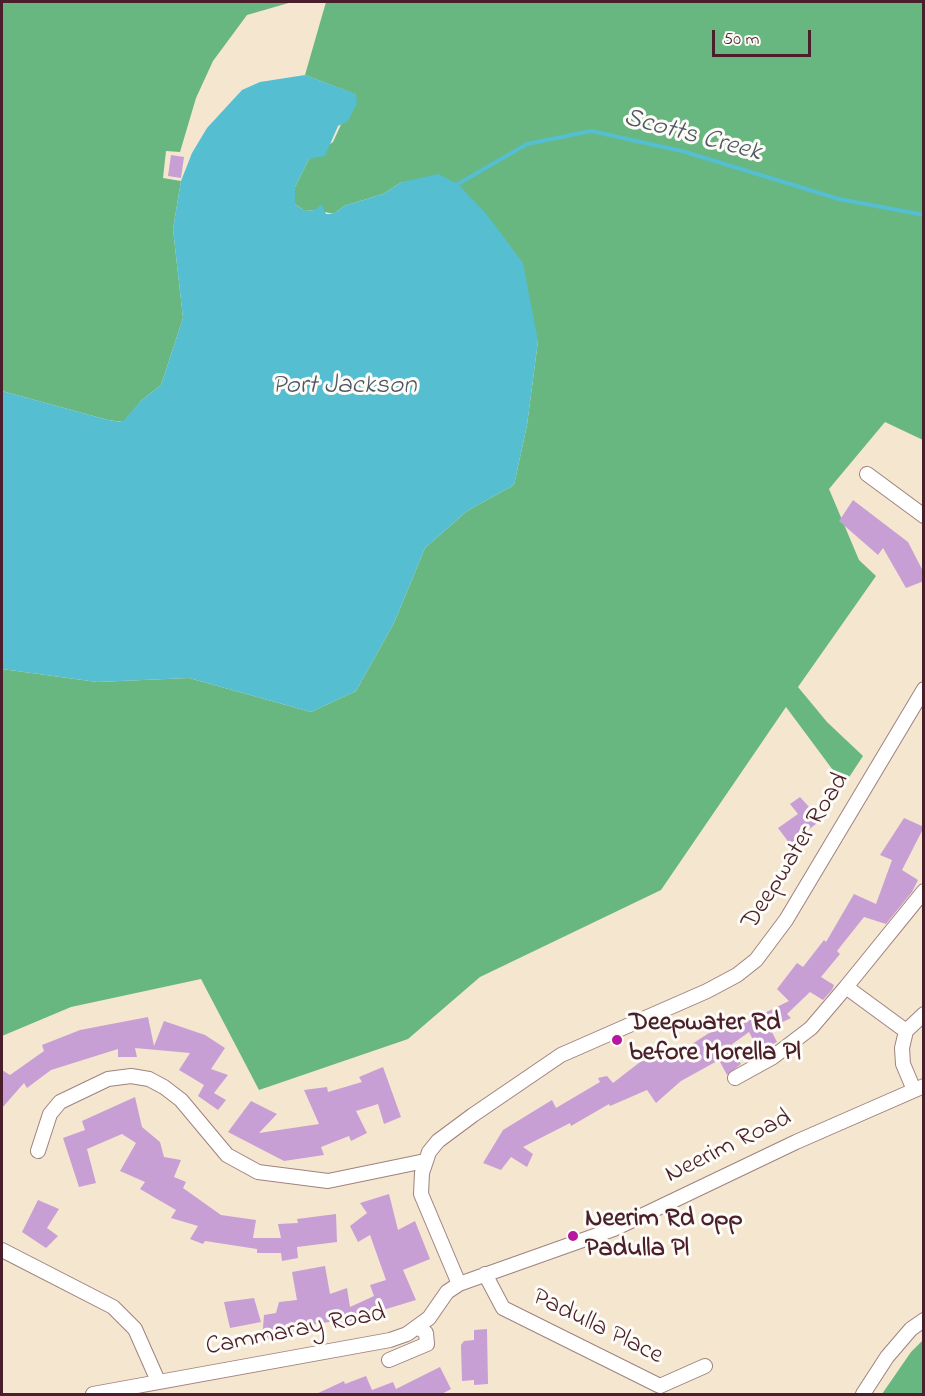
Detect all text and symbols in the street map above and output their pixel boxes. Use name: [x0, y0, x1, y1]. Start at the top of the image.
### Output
scale bar: [715, 18, 814, 56]
text: 50 m: [723, 27, 760, 53]
water label: Scotts Creek: [620, 103, 764, 171]
water label: Port Jackson: [272, 372, 416, 404]
street label: Deepwater Road: [736, 768, 858, 936]
place label: Deepwater Rd before Morella Pl: [629, 1009, 801, 1070]
marker: Deepwater Rd before Morella Pl: [610, 1033, 624, 1047]
street label: Neerim Road: [661, 1104, 797, 1192]
place label: Neerim Rd opp Padulla Pl: [585, 1205, 743, 1266]
marker: Neerim Rd opp Padulla Pl: [566, 1229, 580, 1243]
street label: Padulla Place: [527, 1283, 667, 1373]
street label: Cammaray Road: [204, 1299, 388, 1365]

